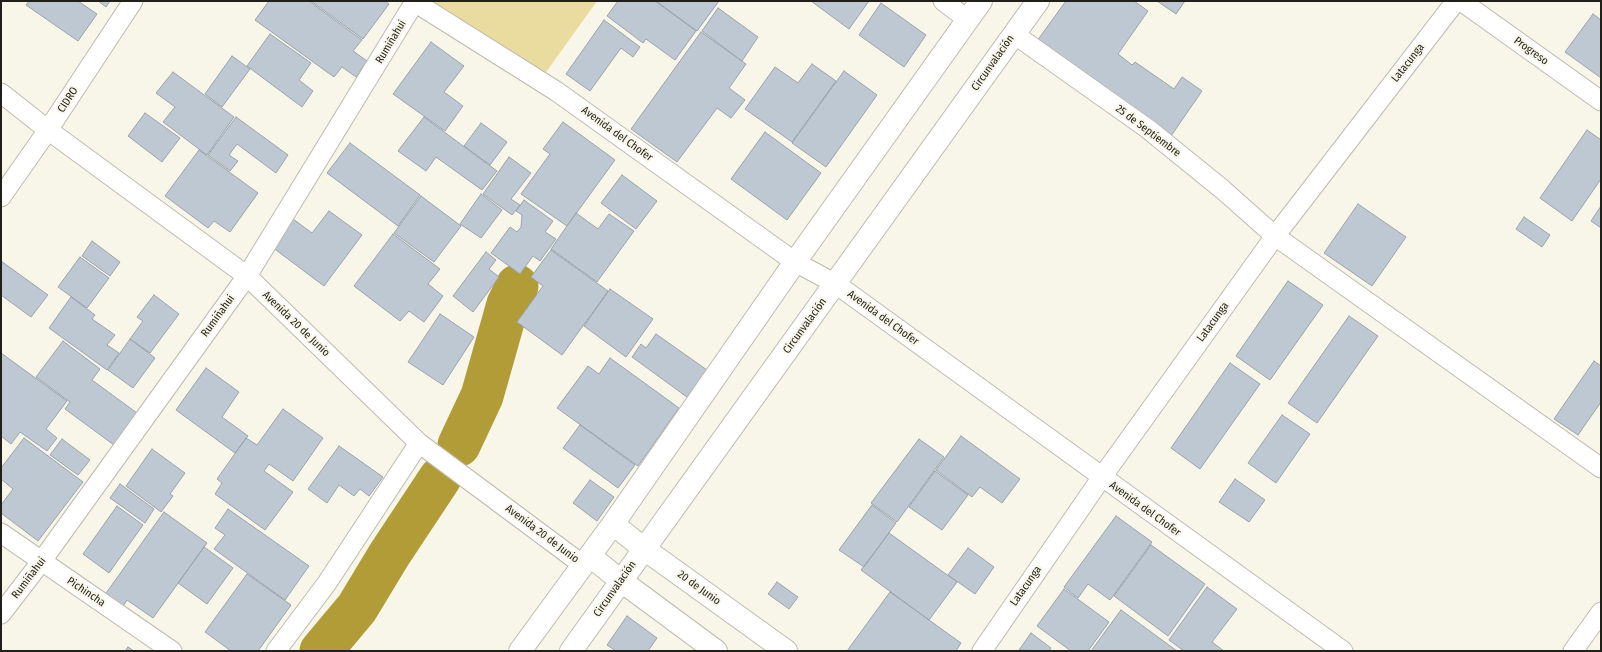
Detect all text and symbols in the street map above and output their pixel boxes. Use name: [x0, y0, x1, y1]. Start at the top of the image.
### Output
street label: Rumiñahui: [373, 18, 409, 66]
street label: Circunvalación: [969, 32, 1017, 94]
street label: Progreso: [1511, 34, 1551, 68]
street label: Latacunga: [1389, 41, 1427, 85]
street label: CIDRO: [55, 85, 81, 115]
street label: 25 de Septiembre: [1113, 102, 1183, 160]
street label: Avenida del Chofer: [579, 104, 655, 164]
street label: Avenida 20 de Junio: [260, 288, 332, 360]
street label: Avenida del Chofer: [845, 288, 921, 348]
street label: Rumiñahui: [198, 293, 238, 339]
street label: Circunvalación: [780, 296, 830, 356]
street label: Latacunga: [1194, 300, 1232, 344]
street label: Avenida del Chofer: [1107, 479, 1183, 539]
street label: Avenida 20 de Junio: [503, 502, 581, 566]
street label: Rumiñahui: [9, 555, 49, 601]
street label: Circunvalación: [591, 558, 639, 620]
street label: Latacunga: [1008, 564, 1044, 608]
street label: 20 de Junio: [675, 568, 723, 608]
street label: Pichincha: [64, 574, 108, 610]

